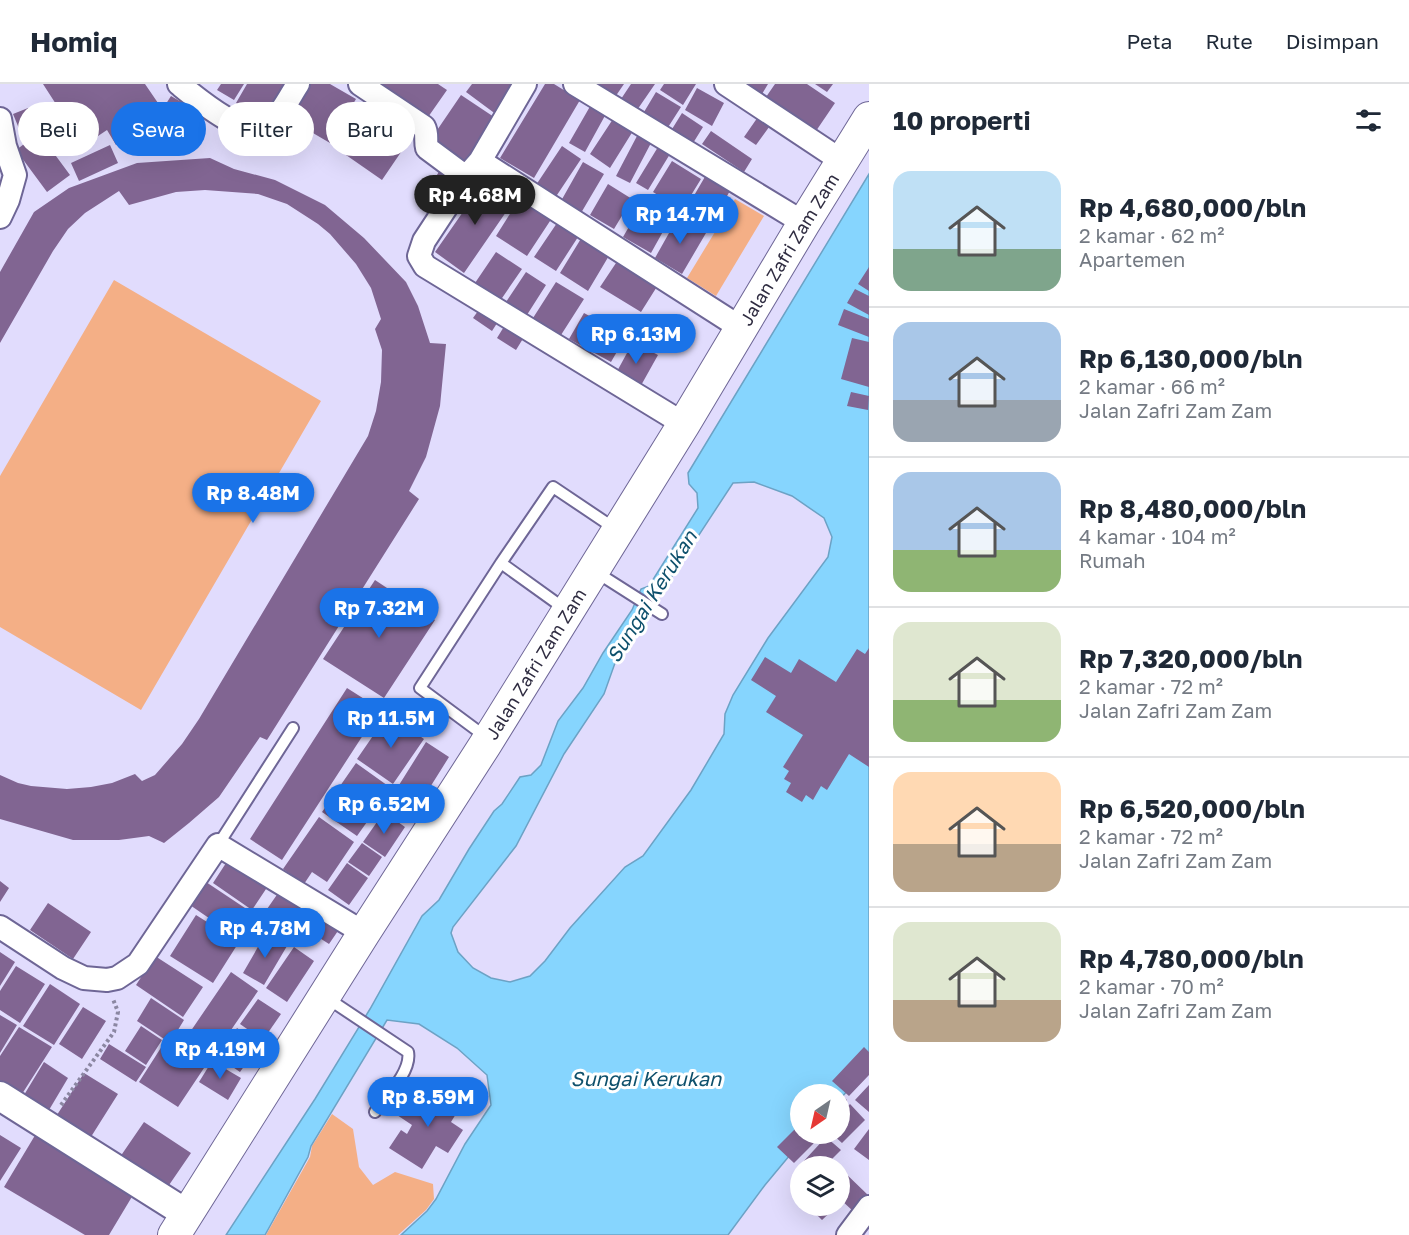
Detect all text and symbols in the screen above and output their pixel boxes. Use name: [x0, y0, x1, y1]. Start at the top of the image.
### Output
text: Homiq: [30, 25, 117, 58]
text: Peta: [1126, 28, 1172, 54]
text: Rute: [1205, 28, 1253, 54]
text: Disimpan: [1286, 28, 1379, 54]
chip: Beli: [18, 102, 99, 156]
chip: Sewa: [111, 102, 206, 156]
chip: Filter: [218, 102, 314, 156]
chip: Baru: [326, 102, 415, 156]
icon: filters: [1352, 104, 1385, 137]
text: 10 properti: [893, 105, 1031, 136]
street label: Jalan Zafri Zam Zam: [735, 169, 843, 329]
pin: Rp 4.68M: [413, 175, 537, 226]
text: Rp 4.68M: [428, 182, 522, 206]
text: Rp 4,680,000/bln: [1079, 192, 1306, 223]
pin: Rp 14.7M: [618, 194, 742, 245]
icon: home: [941, 195, 1013, 267]
text: Rp 14.7M: [635, 201, 725, 225]
text: 2 kamar · 62 m²: [1079, 223, 1224, 247]
text: Apartemen: [1079, 247, 1185, 271]
pin: Rp 6.13M: [574, 314, 698, 365]
text: Rp 6.13M: [591, 321, 681, 345]
text: Rp 6,130,000/bln: [1079, 343, 1302, 374]
icon: home: [941, 346, 1013, 418]
text: 2 kamar · 66 m²: [1079, 374, 1225, 398]
text: Jalan Zafri Zam Zam: [1079, 398, 1272, 422]
pin: Rp 8.48M: [191, 473, 315, 524]
text: Rp 8.48M: [206, 480, 300, 504]
text: Rp 8,480,000/bln: [1079, 493, 1306, 524]
icon: home: [941, 496, 1013, 568]
text: 4 kamar · 104 m²: [1079, 524, 1236, 548]
water label: Sungai Kerukan: [601, 525, 702, 667]
text: Rumah: [1079, 548, 1146, 572]
street label: Jalan Zafri Zam Zam: [480, 584, 591, 743]
pin: Rp 7.32M: [317, 588, 441, 639]
text: Rp 7.32M: [334, 595, 424, 619]
text: Rp 7,320,000/bln: [1079, 643, 1303, 674]
icon: home: [941, 646, 1013, 718]
text: 2 kamar · 72 m²: [1079, 674, 1223, 698]
pin: Rp 11.5M: [329, 698, 453, 749]
text: Jalan Zafri Zam Zam: [1079, 698, 1272, 722]
text: Rp 11.5M: [347, 705, 435, 729]
pin: Rp 6.52M: [322, 784, 446, 835]
text: Rp 6.52M: [338, 791, 430, 815]
text: Rp 6,520,000/bln: [1079, 793, 1305, 824]
icon: home: [941, 796, 1013, 868]
text: 2 kamar · 72 m²: [1079, 824, 1223, 848]
text: Jalan Zafri Zam Zam: [1079, 848, 1272, 872]
pin: Rp 4.78M: [203, 908, 327, 959]
text: Rp 4.78M: [219, 915, 311, 939]
text: Rp 4,780,000/bln: [1079, 943, 1304, 974]
icon: home: [941, 946, 1013, 1018]
text: 2 kamar · 70 m²: [1079, 974, 1224, 998]
text: Jalan Zafri Zam Zam: [1079, 998, 1272, 1022]
pin: Rp 4.19M: [158, 1029, 282, 1080]
text: Rp 4.19M: [175, 1036, 265, 1060]
water label: Sungai Kerukan: [571, 1066, 722, 1091]
pin: Rp 8.59M: [366, 1077, 490, 1128]
text: Rp 8.59M: [381, 1084, 475, 1108]
north arrow: [790, 1084, 850, 1144]
map controls: [790, 1084, 850, 1216]
button: layers: [790, 1156, 850, 1216]

